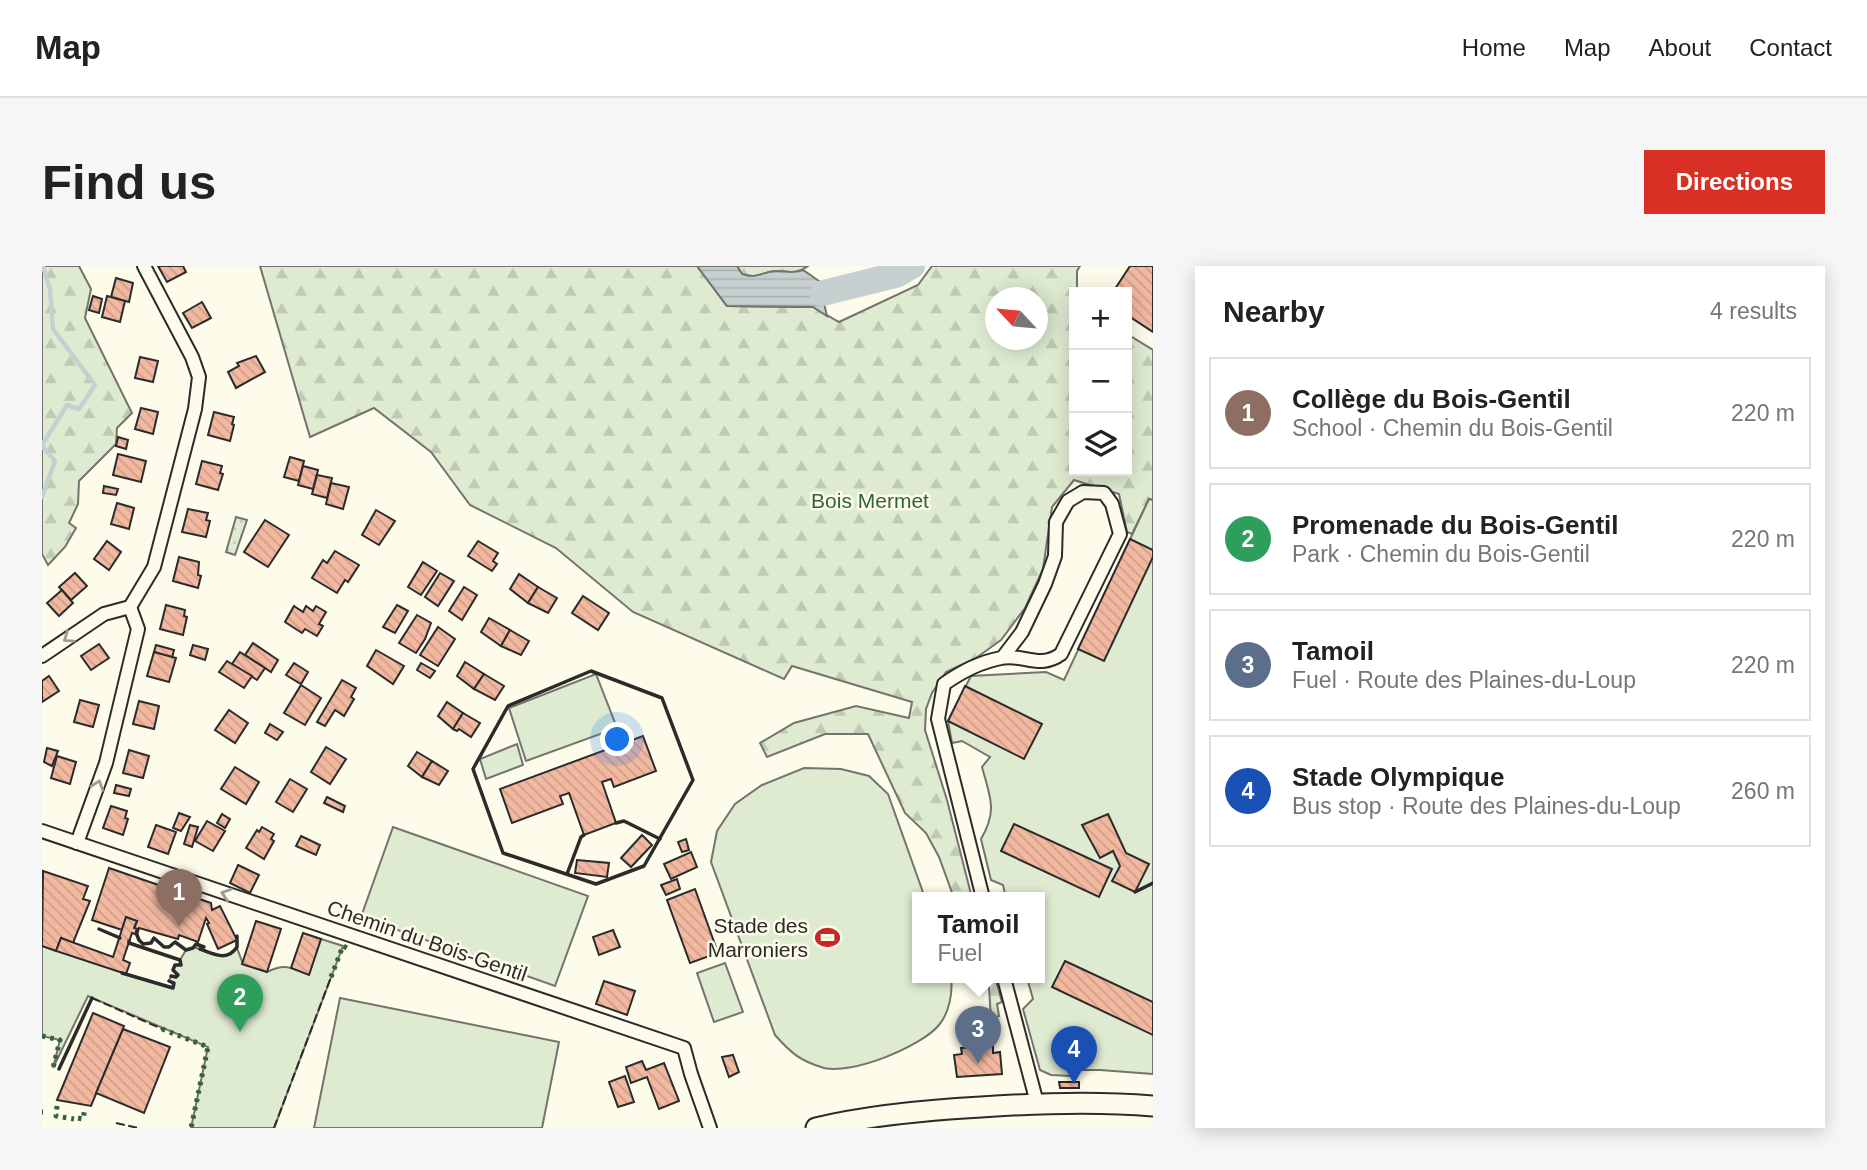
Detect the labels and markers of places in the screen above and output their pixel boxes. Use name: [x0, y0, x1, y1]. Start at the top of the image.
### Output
pin: 1: [156, 869, 202, 927]
place label: Stade des Marroniers: [708, 914, 808, 961]
sports icon: Stade des Marroniers: [814, 924, 842, 952]
pin: 2: [217, 974, 263, 1032]
pin: 3: [955, 1006, 1001, 1064]
pin: 4: [1051, 1026, 1097, 1084]

